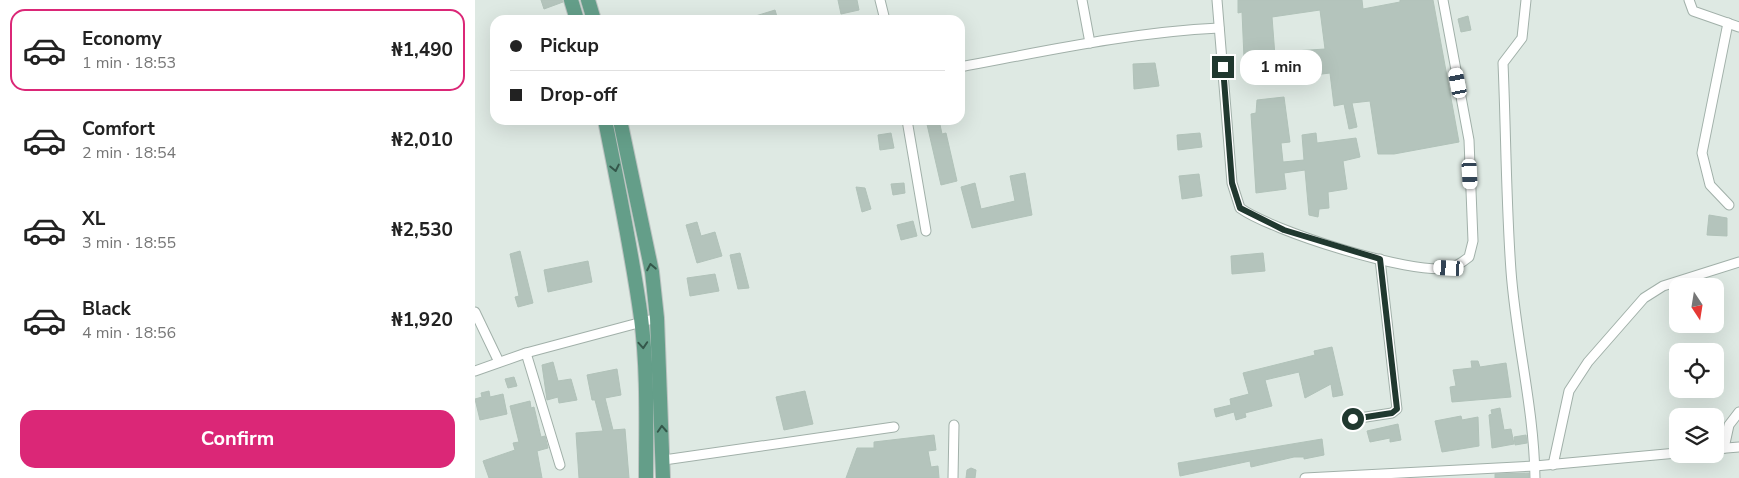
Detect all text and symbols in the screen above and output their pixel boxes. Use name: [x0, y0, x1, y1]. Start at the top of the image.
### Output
text: Economy: [82, 26, 162, 52]
icon: car: [22, 28, 67, 73]
text: Pickup: [540, 33, 599, 59]
text: ₦1,490: [391, 37, 453, 63]
callout: 1 min: [1241, 50, 1323, 84]
text: 1 min · 18:53: [82, 52, 176, 74]
route end: [1212, 56, 1234, 78]
text: 1 min: [1260, 56, 1302, 78]
car: [1447, 67, 1468, 99]
text: Drop-off: [540, 82, 617, 108]
text: Comfort: [82, 116, 155, 142]
icon: car: [22, 118, 67, 163]
text: ₦2,010: [391, 127, 453, 153]
text: 2 min · 18:54: [82, 142, 176, 164]
car: [1461, 159, 1478, 189]
one-way arrow: [609, 163, 619, 172]
text: XL: [82, 206, 105, 232]
icon: car: [22, 208, 67, 253]
text: ₦2,530: [391, 217, 453, 243]
text: 3 min · 18:55: [82, 232, 176, 254]
car: [1433, 260, 1464, 276]
one-way arrow: [646, 263, 656, 272]
north arrow: [1669, 278, 1724, 332]
map controls: [1669, 278, 1724, 463]
text: Black: [82, 296, 131, 322]
icon: car: [22, 298, 67, 343]
text: ₦1,920: [391, 307, 453, 333]
text: 4 min · 18:56: [82, 322, 176, 344]
one-way arrow: [637, 342, 648, 350]
button: locate: [1669, 343, 1724, 398]
route start: [1342, 408, 1364, 430]
button: layers: [1669, 408, 1724, 463]
button: Confirm: [20, 410, 455, 468]
one-way arrow: [657, 425, 668, 433]

